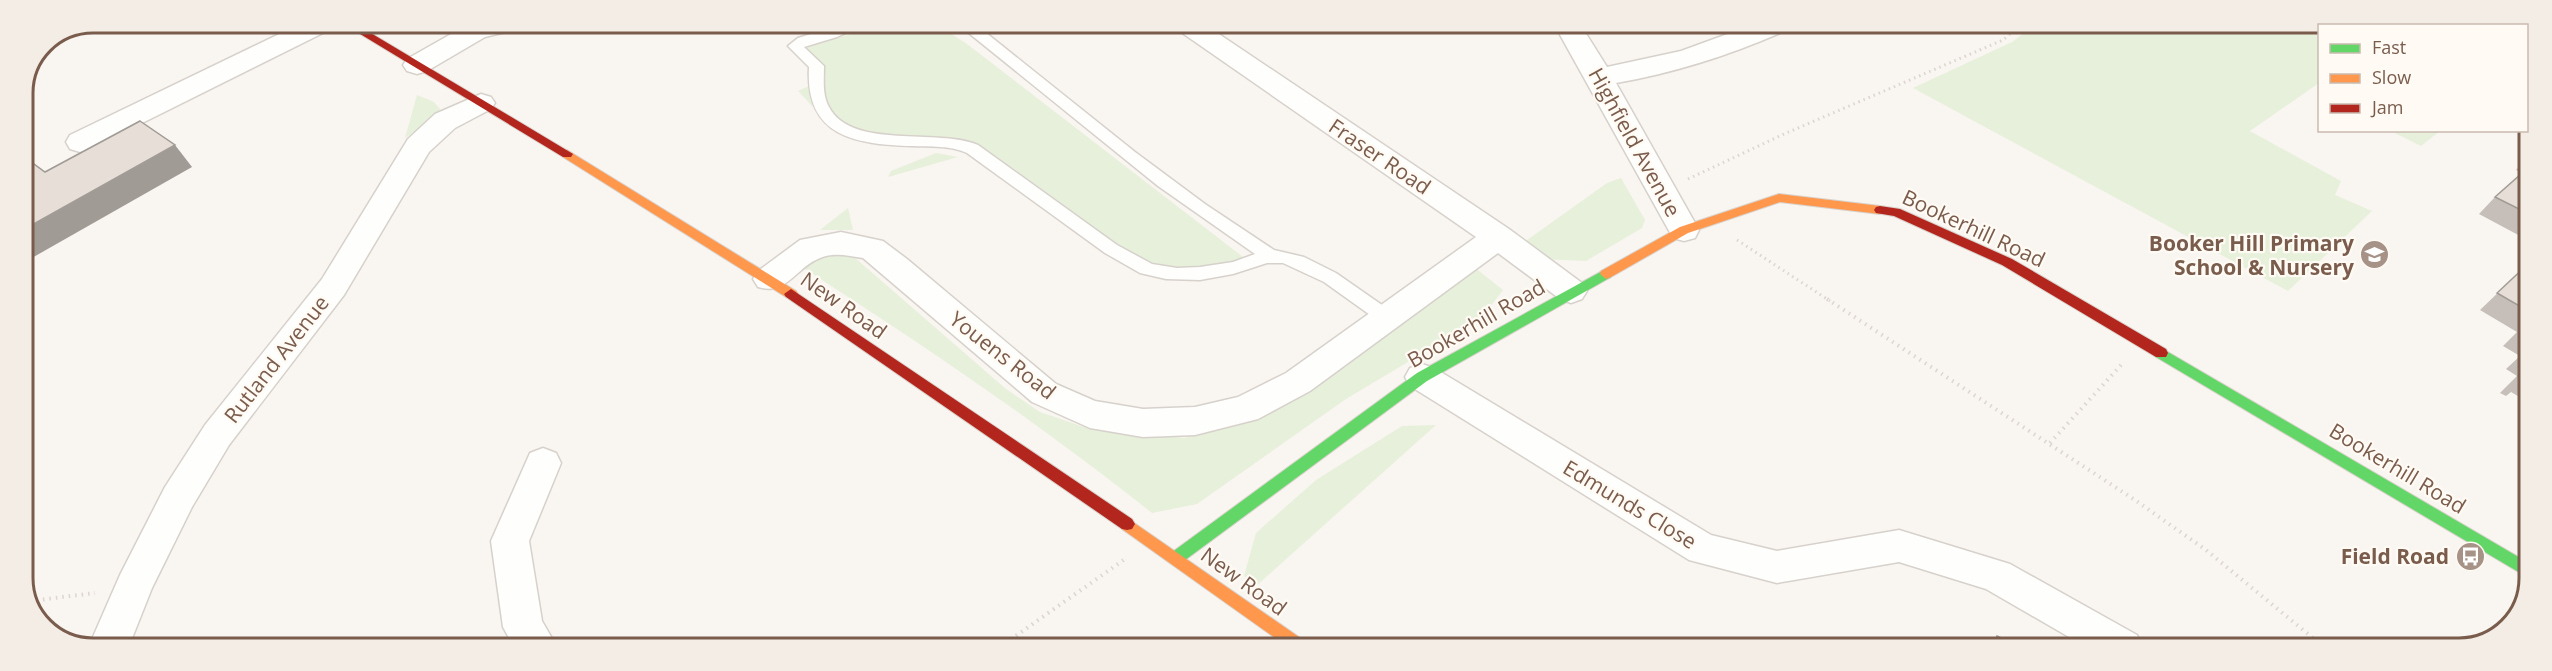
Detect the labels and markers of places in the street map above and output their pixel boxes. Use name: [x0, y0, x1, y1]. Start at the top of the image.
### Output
place label: Booker Hill Primary School & Nursery: [2149, 229, 2354, 281]
school or university icon: Booker Hill Primary School & Nursery: [2359, 239, 2391, 271]
bus stop icon: Field Road: [2454, 540, 2486, 572]
place label: Field Road: [2341, 542, 2449, 570]

